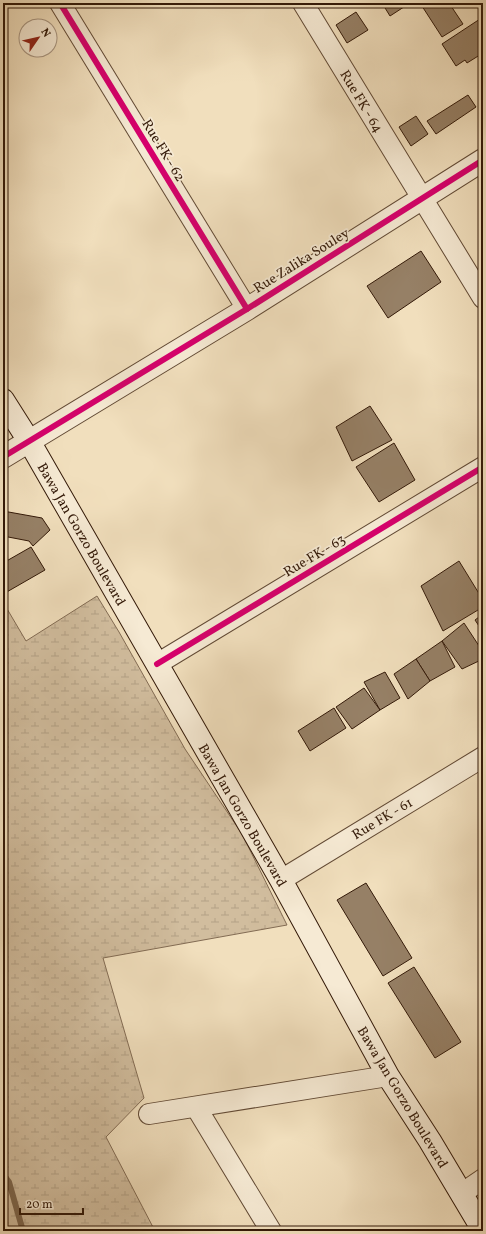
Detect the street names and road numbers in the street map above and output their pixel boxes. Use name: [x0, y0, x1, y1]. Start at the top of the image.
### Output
street label: Rue FK - 64: [334, 67, 387, 137]
street label: Rue FK - 62: [137, 116, 189, 186]
street label: Rue Zalika Souley: [250, 224, 354, 298]
street label: Bawa Jan Gorzo Boulevard: [32, 460, 130, 610]
street label: Rue FK - 63: [280, 530, 349, 582]
street label: Bawa Jan Gorzo Boulevard: [193, 741, 291, 891]
street label: Rue FK - 61: [349, 794, 417, 845]
street label: Bawa Jan Gorzo Boulevard: [352, 1023, 452, 1172]

